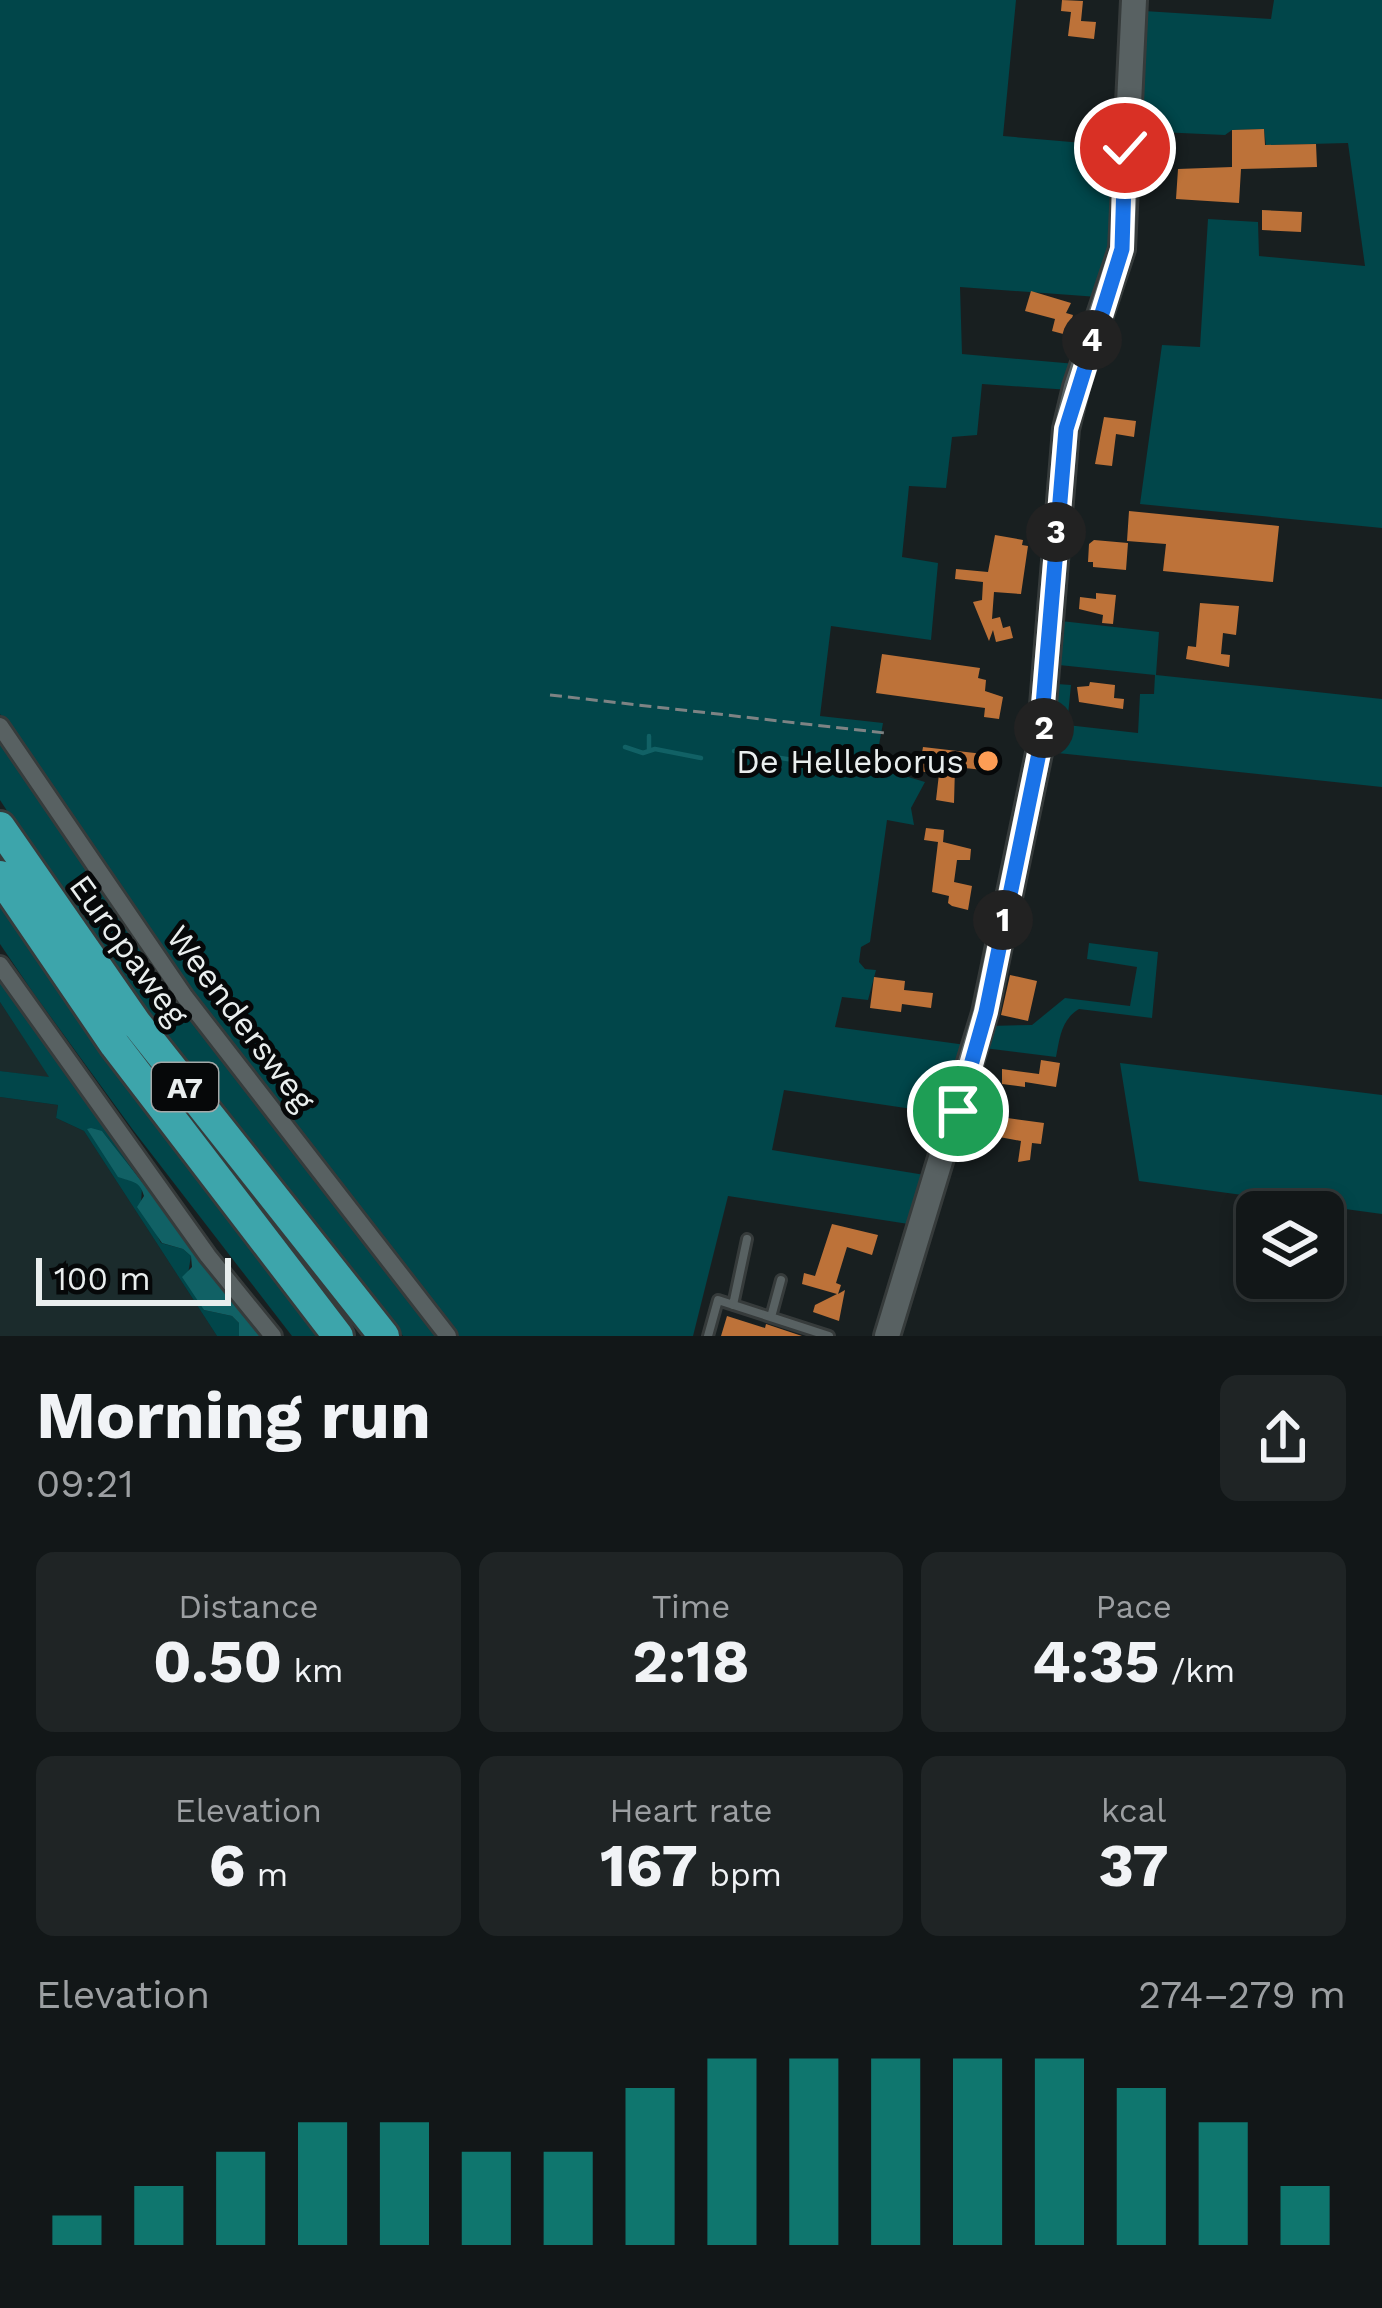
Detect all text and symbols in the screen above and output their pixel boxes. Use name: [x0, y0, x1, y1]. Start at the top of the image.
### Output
pin: [1074, 97, 1176, 199]
icon: check: [1092, 115, 1158, 181]
pin: 4: [1062, 310, 1122, 370]
text: 4: [1081, 320, 1103, 359]
pin: 3: [1026, 502, 1086, 562]
text: 3: [1046, 512, 1066, 551]
pin: 2: [1014, 698, 1074, 758]
text: 2: [1034, 708, 1054, 747]
place label: De Helleborus: [736, 742, 964, 781]
marker: De Helleborus: [975, 748, 1001, 774]
street label: Europaweg: [61, 867, 197, 1033]
pin: 1: [973, 890, 1033, 950]
text: 1: [996, 900, 1010, 939]
street label: Weendersweg: [159, 918, 324, 1119]
pin: [907, 1060, 1009, 1162]
road number: A7: [152, 1063, 218, 1111]
icon: arrive: [925, 1078, 991, 1144]
map controls: [1236, 1191, 1344, 1299]
button: layers: [1236, 1191, 1344, 1299]
scale bar: [36, 1252, 231, 1305]
text: 100 m: [54, 1259, 151, 1298]
button: share: [1220, 1375, 1346, 1501]
text: Morning run: [36, 1377, 431, 1454]
text: 09:21: [36, 1461, 134, 1506]
text: Distance: [178, 1587, 318, 1626]
text: Time: [652, 1587, 730, 1626]
text: Pace: [1095, 1587, 1172, 1626]
text: 0.50: [153, 1626, 282, 1697]
text: 2:18: [632, 1626, 750, 1697]
text: 4:35: [1032, 1626, 1159, 1697]
text: km: [282, 1651, 344, 1690]
text: /km: [1159, 1651, 1235, 1690]
text: Elevation: [175, 1791, 322, 1830]
text: Heart rate: [609, 1791, 773, 1830]
text: kcal: [1101, 1791, 1166, 1830]
text: 6: [208, 1830, 245, 1901]
text: 167: [600, 1830, 698, 1901]
text: 37: [1098, 1830, 1169, 1901]
text: m: [245, 1855, 288, 1894]
text: bpm: [698, 1855, 782, 1894]
text: Elevation: [36, 1972, 210, 2017]
text: 274–279 m: [1138, 1972, 1346, 2017]

